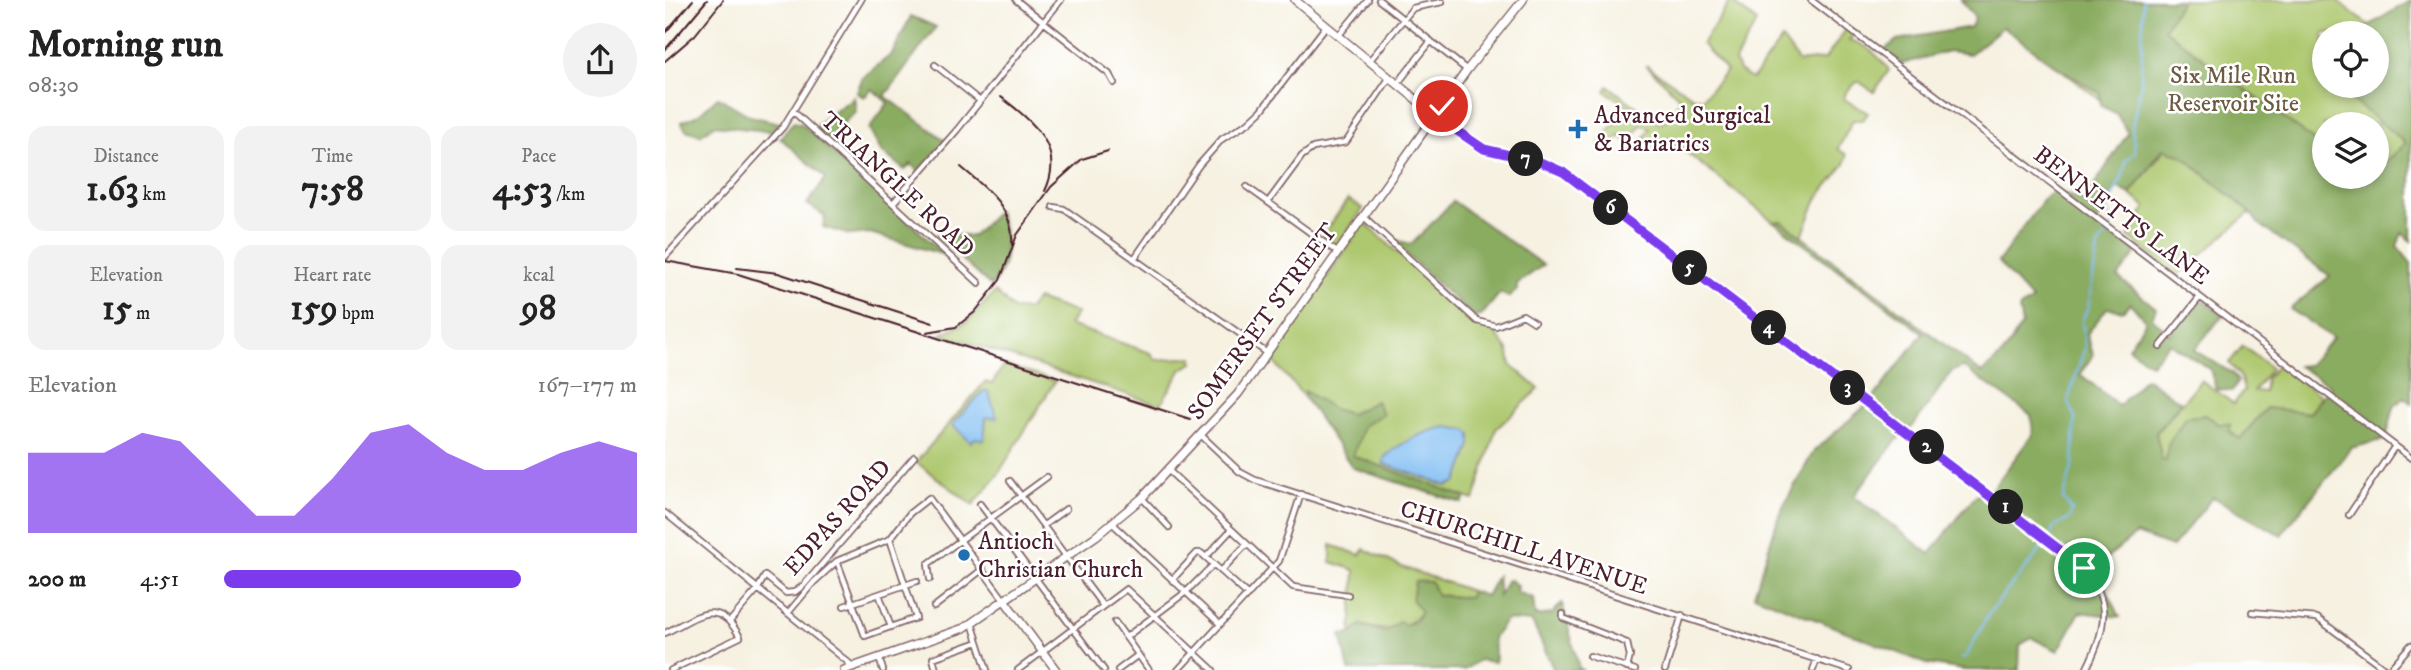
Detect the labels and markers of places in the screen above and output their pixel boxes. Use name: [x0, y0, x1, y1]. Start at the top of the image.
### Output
pin: [1412, 76, 1472, 136]
place label: Advanced Surgical & Bariatrics: [1594, 101, 1771, 159]
marker: Advanced Surgical & Bariatrics: [1568, 119, 1588, 139]
pin: 7: [1509, 142, 1543, 176]
pin: 6: [1593, 190, 1629, 226]
pin: 5: [1672, 250, 1707, 286]
pin: 4: [1751, 310, 1787, 346]
pin: 3: [1831, 370, 1865, 406]
pin: 2: [1909, 430, 1945, 464]
pin: 1: [1989, 490, 2023, 524]
place label: Antioch Christian Church: [978, 527, 1144, 585]
pin: [2054, 538, 2114, 598]
marker: Antioch Christian Church: [956, 547, 972, 563]

